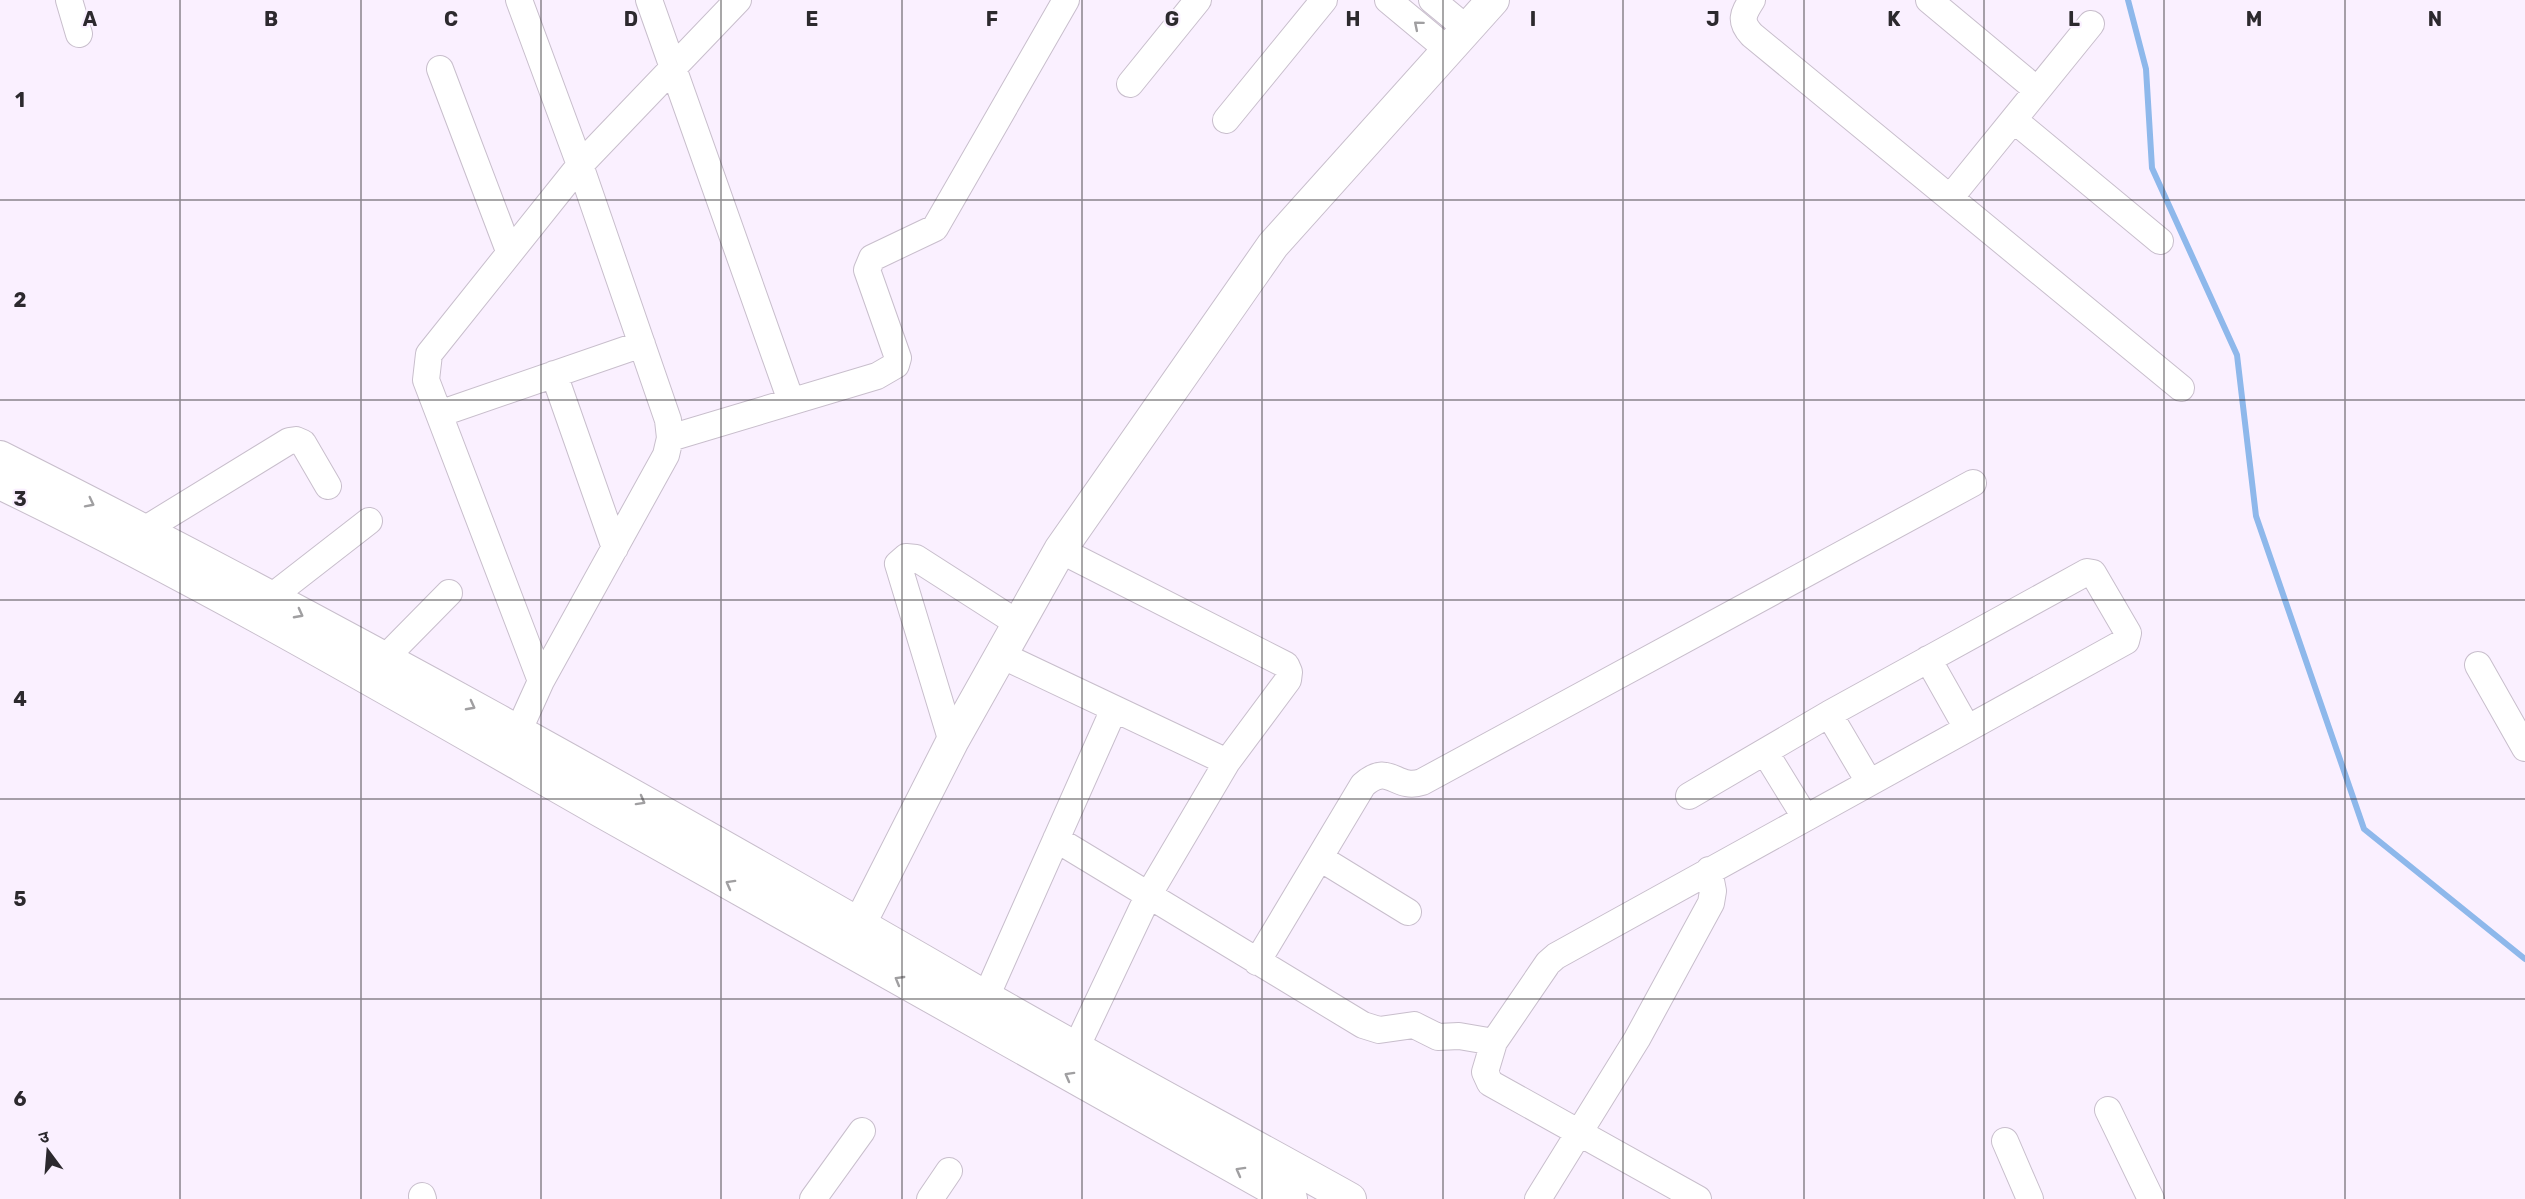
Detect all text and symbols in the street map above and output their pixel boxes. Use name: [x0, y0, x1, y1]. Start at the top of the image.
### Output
text: A: [83, 7, 98, 31]
text: B: [264, 7, 278, 31]
text: C: [444, 7, 458, 31]
text: D: [624, 7, 638, 31]
text: E: [806, 7, 818, 31]
text: F: [986, 7, 998, 31]
text: G: [1165, 7, 1179, 31]
text: H: [1346, 7, 1360, 31]
text: I: [1530, 7, 1536, 31]
text: J: [1706, 7, 1720, 31]
text: K: [1887, 7, 1901, 31]
text: L: [2068, 7, 2080, 31]
text: M: [2246, 7, 2262, 31]
text: N: [2428, 7, 2442, 31]
one-way arrow: [1414, 21, 1425, 32]
text: 1: [15, 88, 25, 112]
text: 2: [14, 288, 27, 312]
text: 3: [13, 487, 27, 511]
one-way arrow: [83, 495, 94, 507]
one-way arrow: [293, 607, 303, 618]
text: 4: [13, 687, 27, 711]
one-way arrow: [464, 699, 475, 710]
one-way arrow: [635, 794, 645, 805]
one-way arrow: [726, 880, 736, 891]
text: 5: [14, 887, 27, 911]
one-way arrow: [895, 976, 906, 988]
one-way arrow: [1065, 1072, 1076, 1083]
text: 6: [13, 1087, 27, 1111]
north arrow: [18, 1121, 78, 1181]
text: उ: [37, 1126, 52, 1147]
one-way arrow: [1236, 1166, 1246, 1178]

